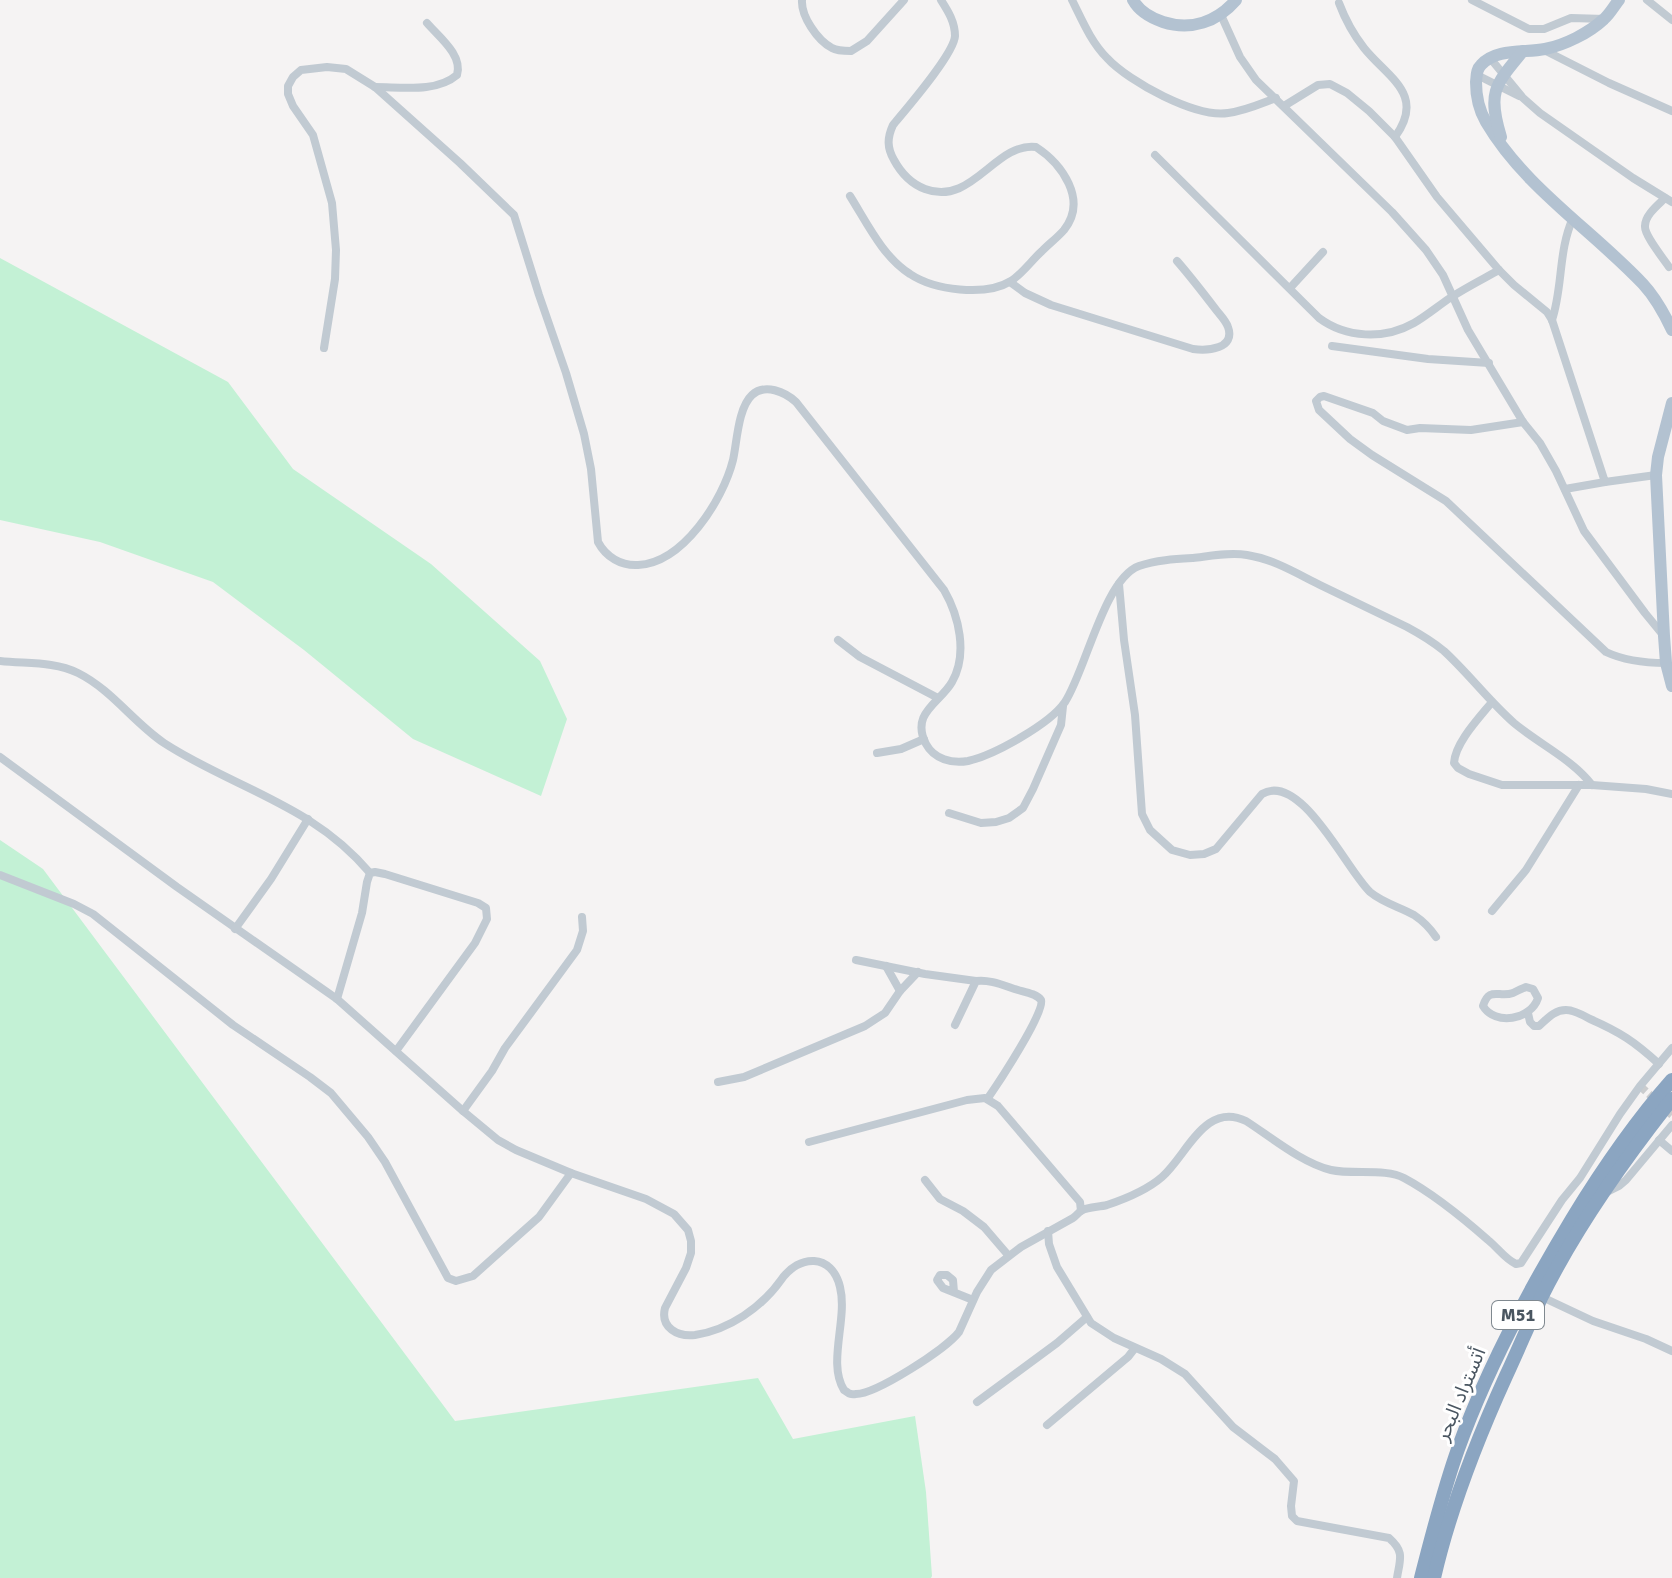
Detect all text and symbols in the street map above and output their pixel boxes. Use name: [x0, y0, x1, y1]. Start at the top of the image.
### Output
road number: M51: [1492, 1301, 1544, 1329]
street label: أتستراد البحر: [1429, 1344, 1491, 1445]

